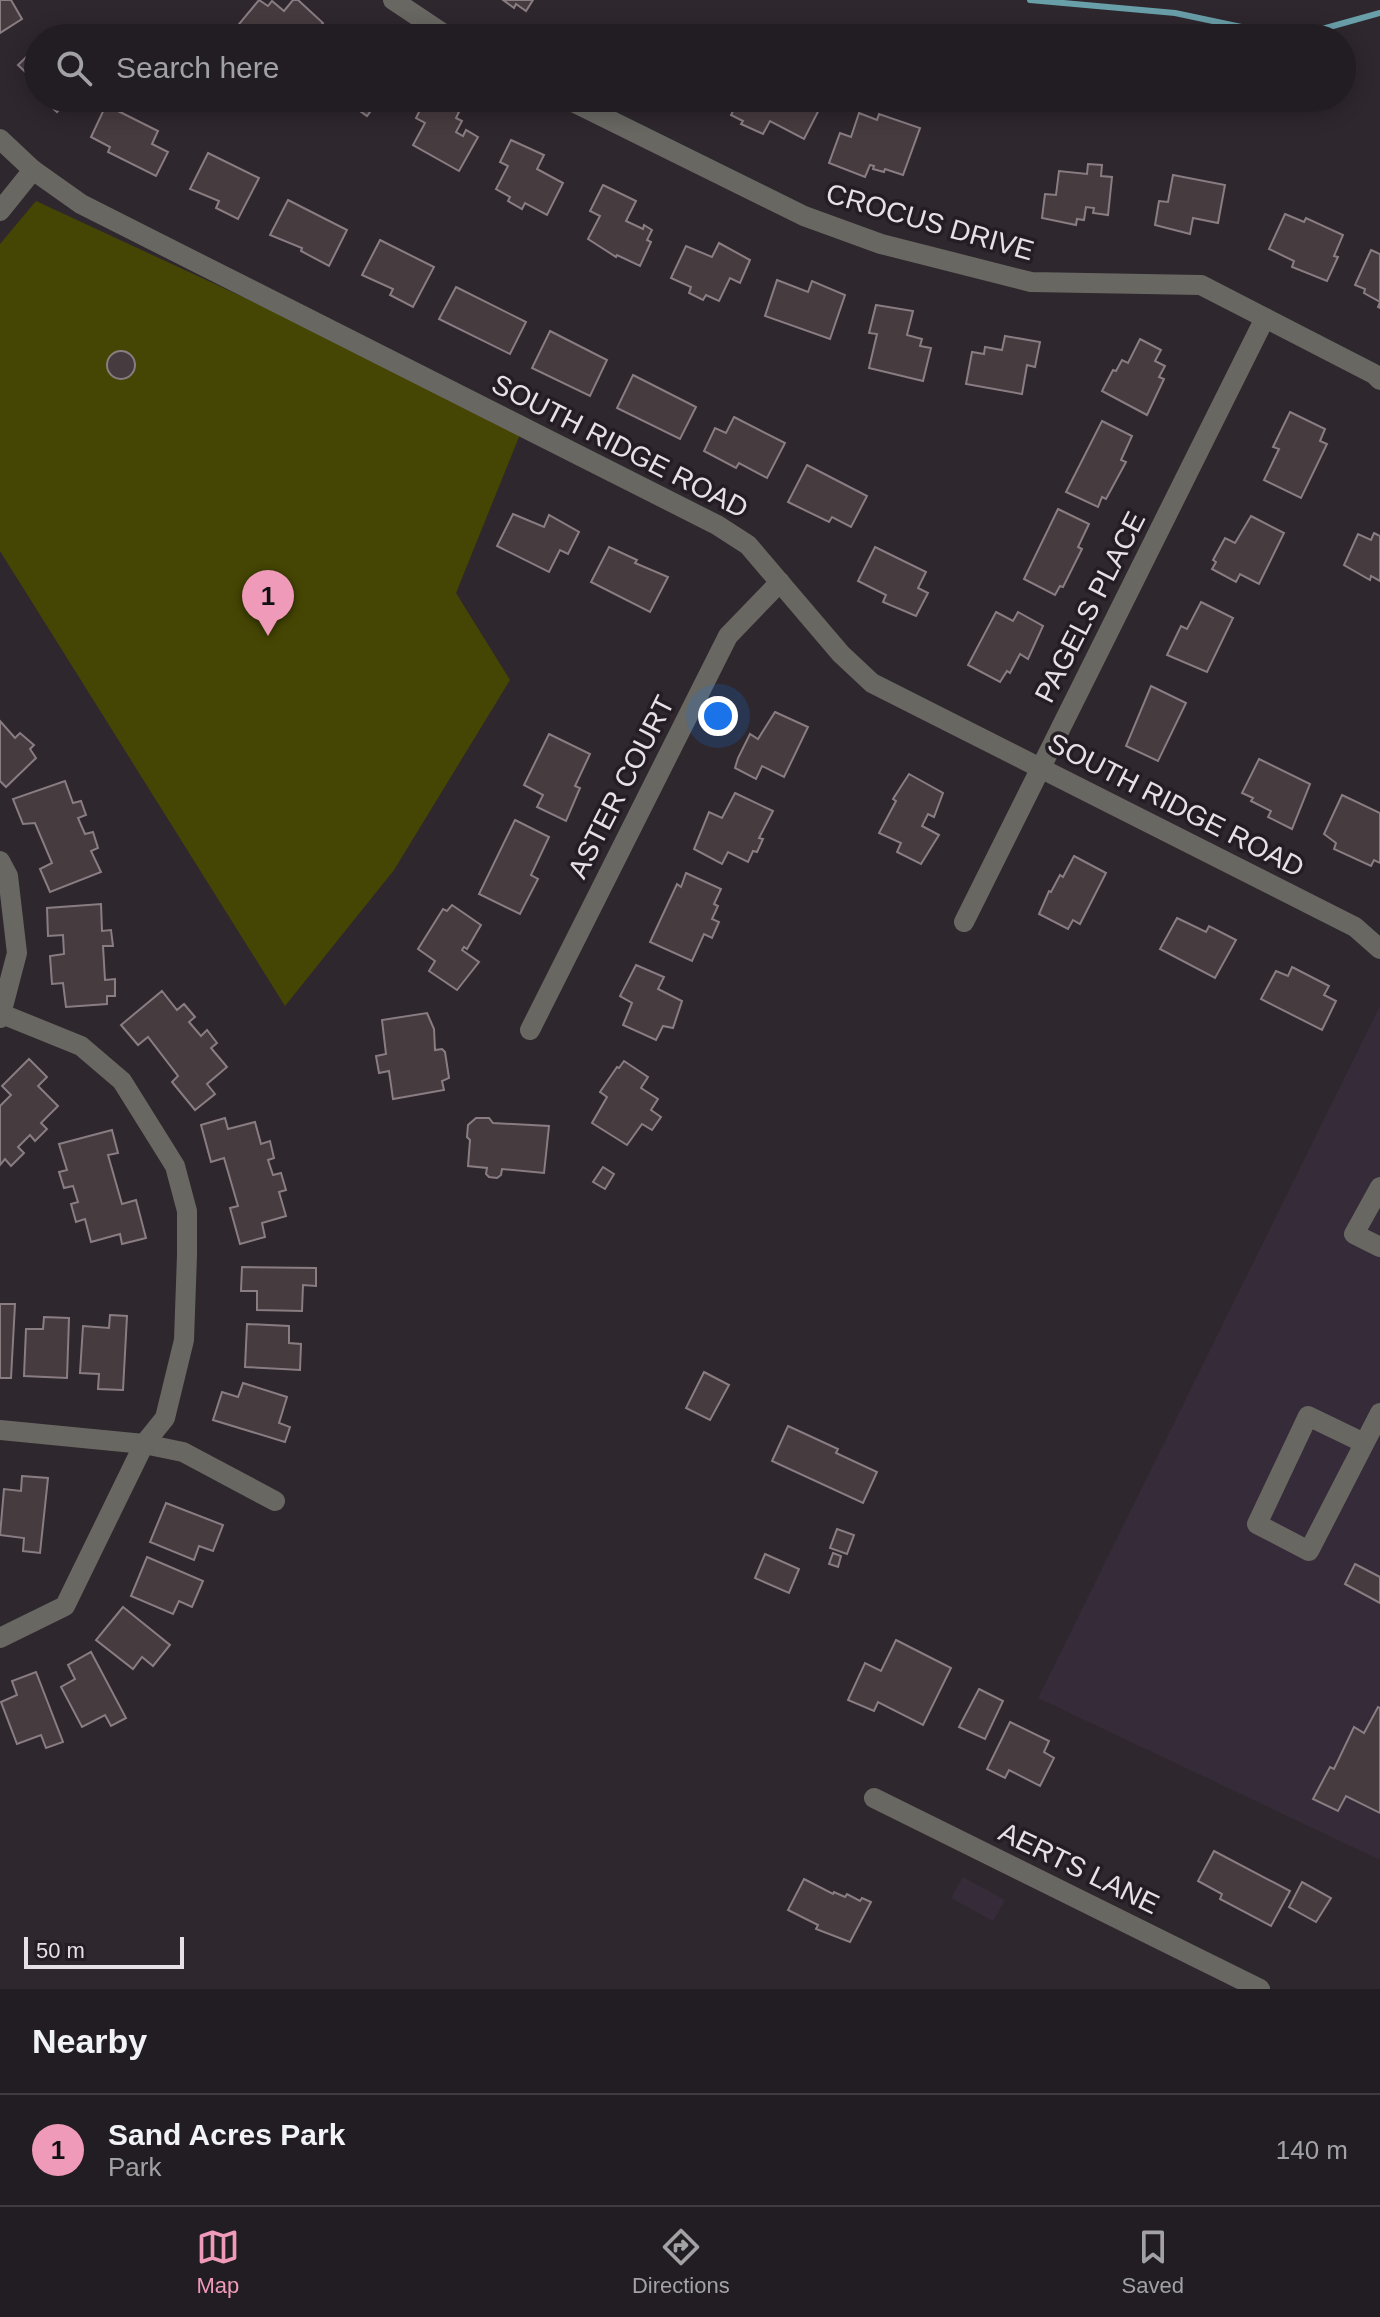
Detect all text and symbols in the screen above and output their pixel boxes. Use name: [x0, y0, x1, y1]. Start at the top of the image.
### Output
search box: [24, 24, 1356, 112]
icon: search: [52, 46, 96, 90]
text: Search here: [116, 51, 279, 84]
street label: CROCUS DRIVE: [823, 178, 1037, 266]
street label: SOUTH RIDGE ROAD: [487, 368, 753, 524]
street label: PAGELS PLACE: [1029, 507, 1151, 707]
pin: 1: [242, 570, 294, 636]
street label: ASTER COURT: [562, 691, 680, 883]
your location: [698, 696, 738, 736]
street label: SOUTH RIDGE ROAD: [1043, 727, 1309, 883]
street label: AERTS LANE: [994, 1816, 1164, 1920]
scale bar: [24, 1933, 184, 1969]
text: 50 m: [36, 1938, 85, 1963]
text: Nearby: [32, 2022, 147, 2060]
text: Sand Acres Park: [108, 2118, 345, 2151]
text: 1: [51, 2135, 65, 2165]
text: 140 m: [1276, 2135, 1348, 2165]
text: Park: [108, 2152, 161, 2182]
tab: Map: [196, 2225, 240, 2299]
tab: Directions: [632, 2225, 730, 2299]
tab: Saved: [1122, 2225, 1184, 2299]

